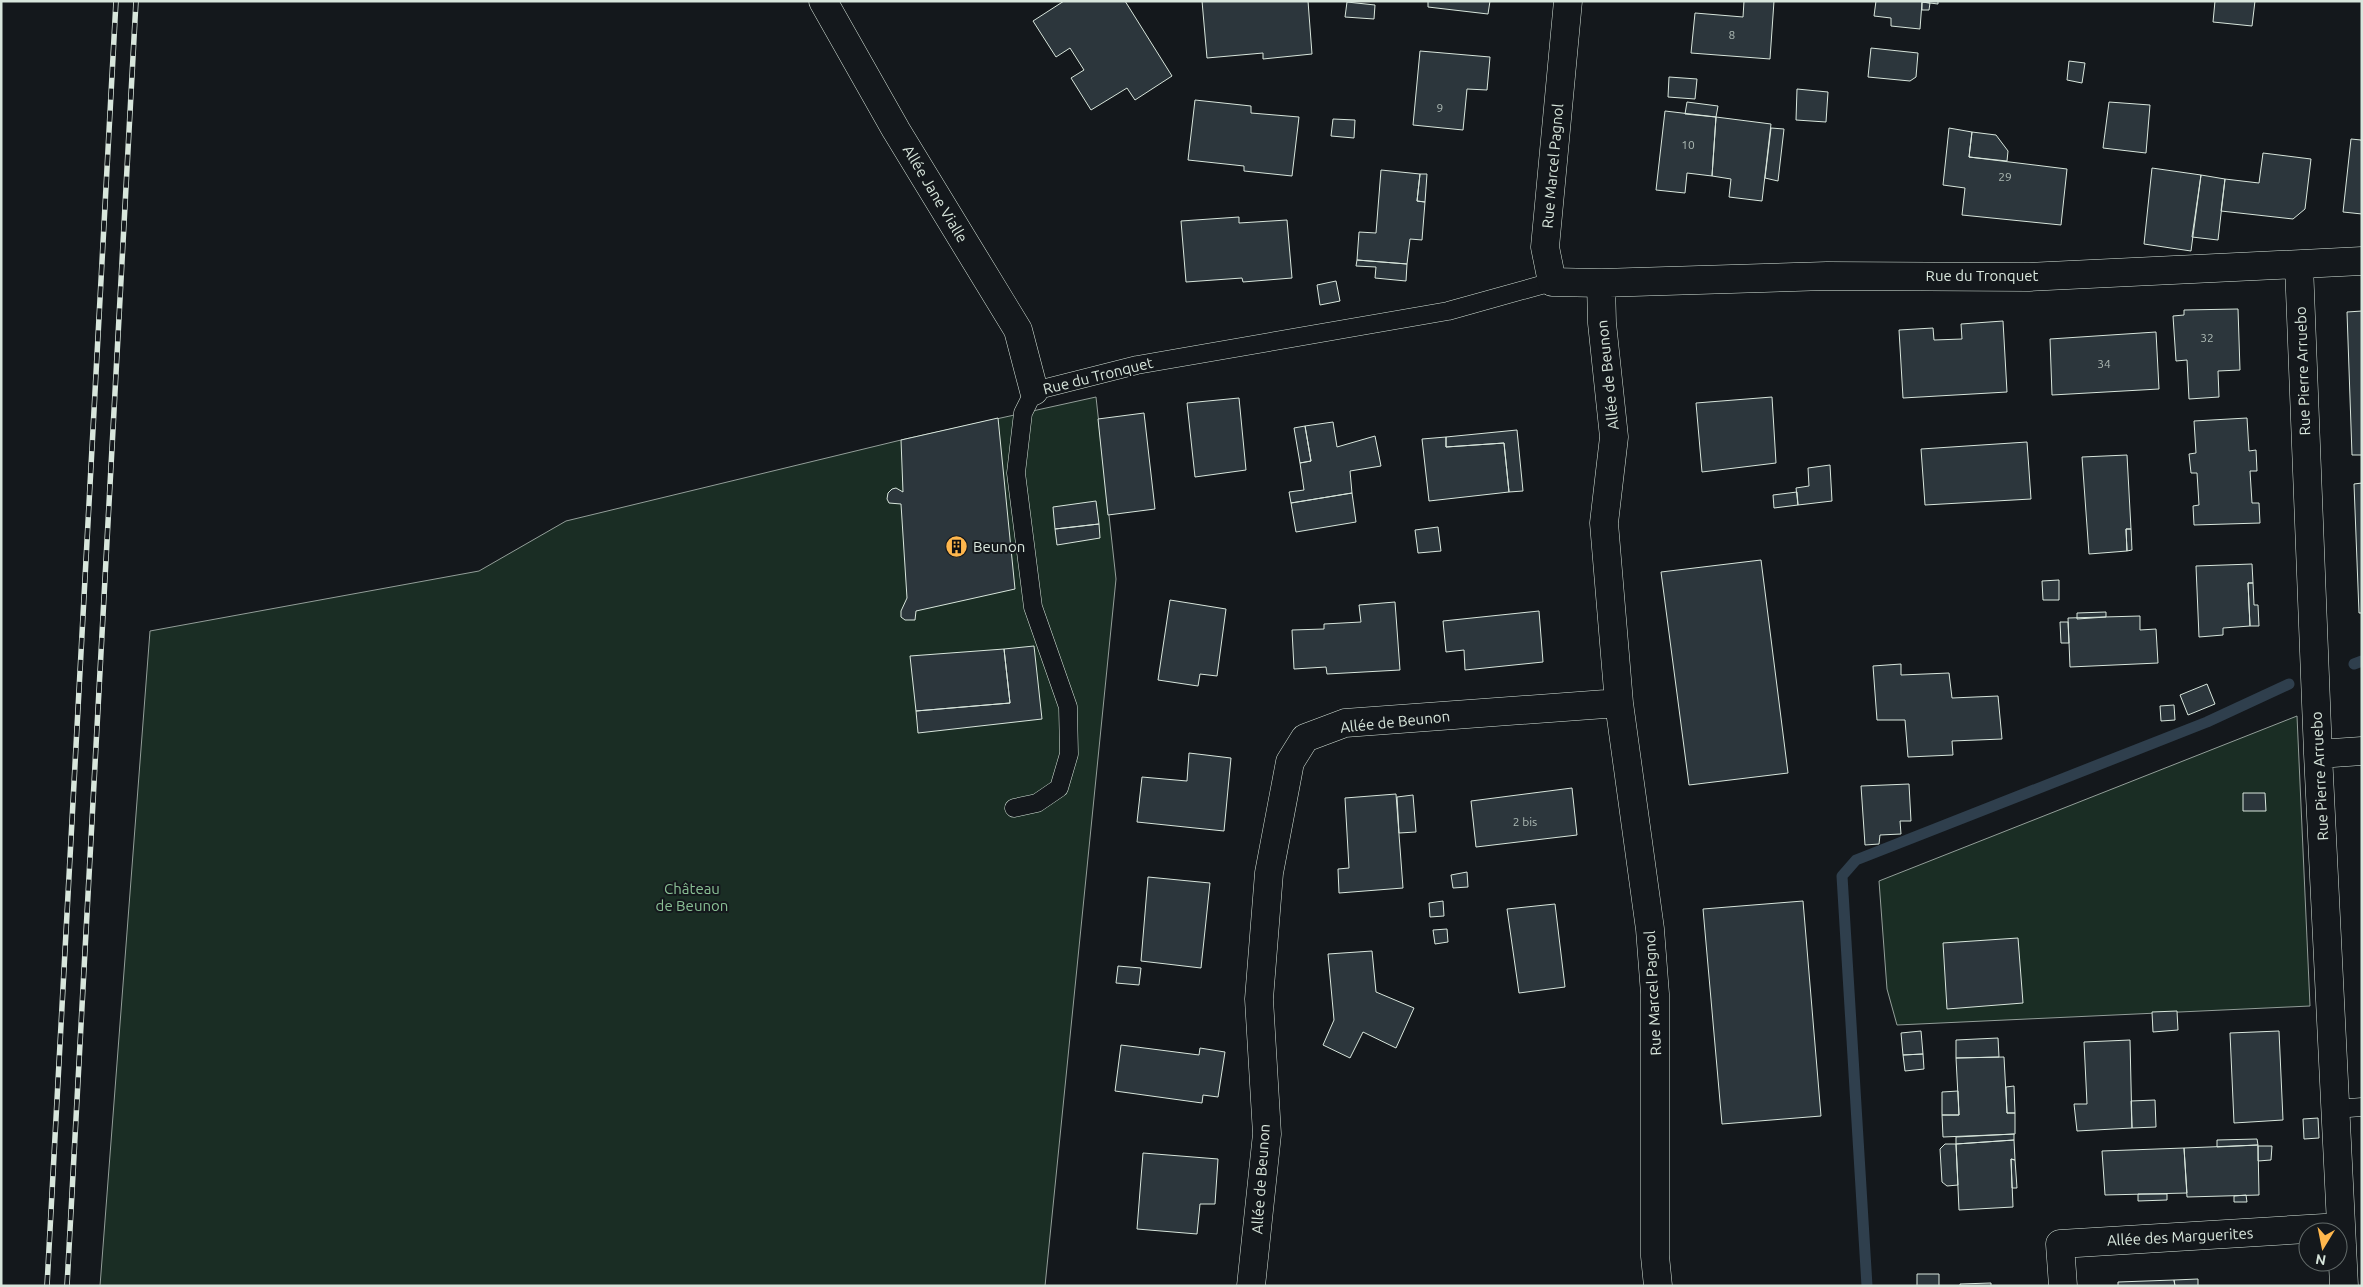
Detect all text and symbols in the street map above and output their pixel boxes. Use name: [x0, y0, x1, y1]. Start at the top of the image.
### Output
house number: 8: [1729, 28, 1736, 41]
house number: 9: [1437, 101, 1443, 114]
street label: Rue Marcel Pagnol: [1539, 103, 1566, 229]
house number: 10: [1681, 138, 1695, 151]
street label: Allée Jane Vialle: [900, 142, 971, 245]
house number: 29: [1998, 170, 2012, 183]
street label: Rue du Tronquet: [1926, 267, 2038, 284]
street label: Rue Pierre Arruebo: [2292, 306, 2313, 436]
street label: Allée de Beunon: [1593, 319, 1622, 431]
house number: 32: [2200, 331, 2214, 344]
street label: Rue du Tronquet: [1041, 354, 1155, 397]
house number: 34: [2097, 357, 2111, 370]
building icon: Beunon: [945, 535, 969, 559]
place label: Beunon: [973, 538, 1025, 555]
street label: Allée de Beunon: [1339, 707, 1451, 736]
street label: Rue Pierre Arruebo: [2308, 711, 2331, 841]
house number: 2 bis: [1513, 815, 1537, 828]
park label: Château de Beunon: [656, 880, 728, 914]
street label: Rue Marcel Pagnol: [1641, 930, 1664, 1056]
street label: Allée de Beunon: [1248, 1123, 1273, 1235]
north arrow: [2298, 1222, 2348, 1272]
street label: Allée des Marguerites: [2106, 1224, 2254, 1249]
text: N: [2314, 1251, 2327, 1269]

